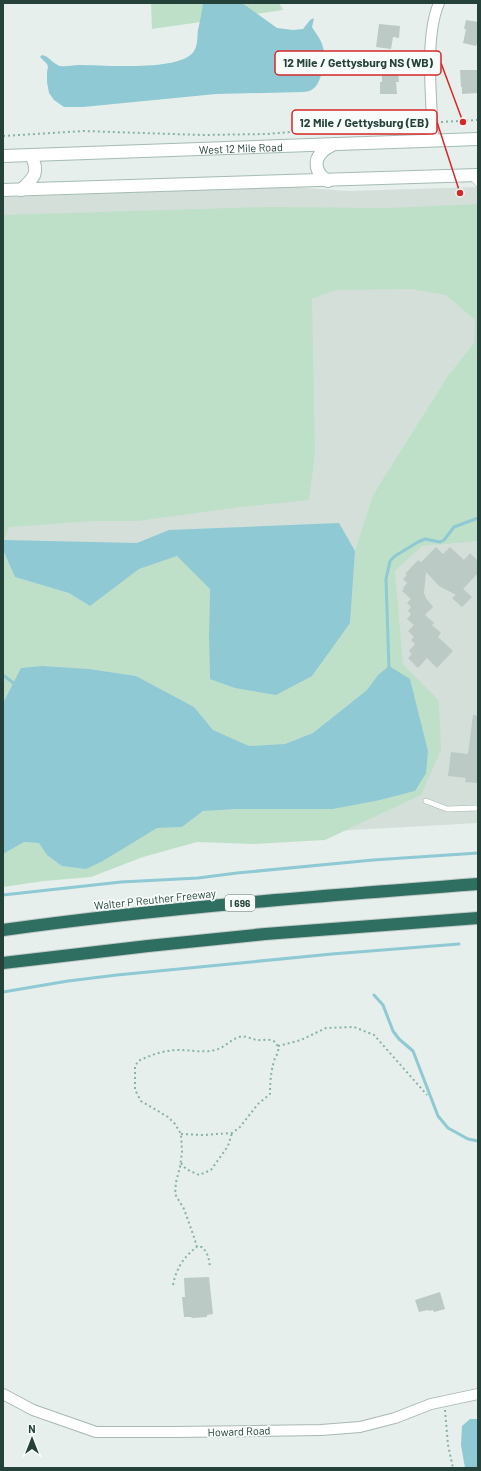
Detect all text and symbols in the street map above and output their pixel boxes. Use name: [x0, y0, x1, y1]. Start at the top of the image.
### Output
callout: 12 Mile / Gettysburg NS (WB): [275, 51, 441, 75]
text: 12 Mile / Gettysburg NS (WB): [283, 55, 434, 69]
callout: 12 Mile / Gettysburg (EB): [292, 110, 437, 134]
text: 12 Mile / Gettysburg (EB): [300, 115, 429, 129]
street label: West 12 Mile Road: [199, 139, 283, 155]
street label: Walter P Reuther Freeway: [93, 886, 217, 912]
road number: I 696: [225, 895, 255, 911]
north arrow: [12, 1419, 52, 1459]
text: N: [28, 1422, 36, 1435]
street label: Howard Road: [207, 1423, 271, 1439]

